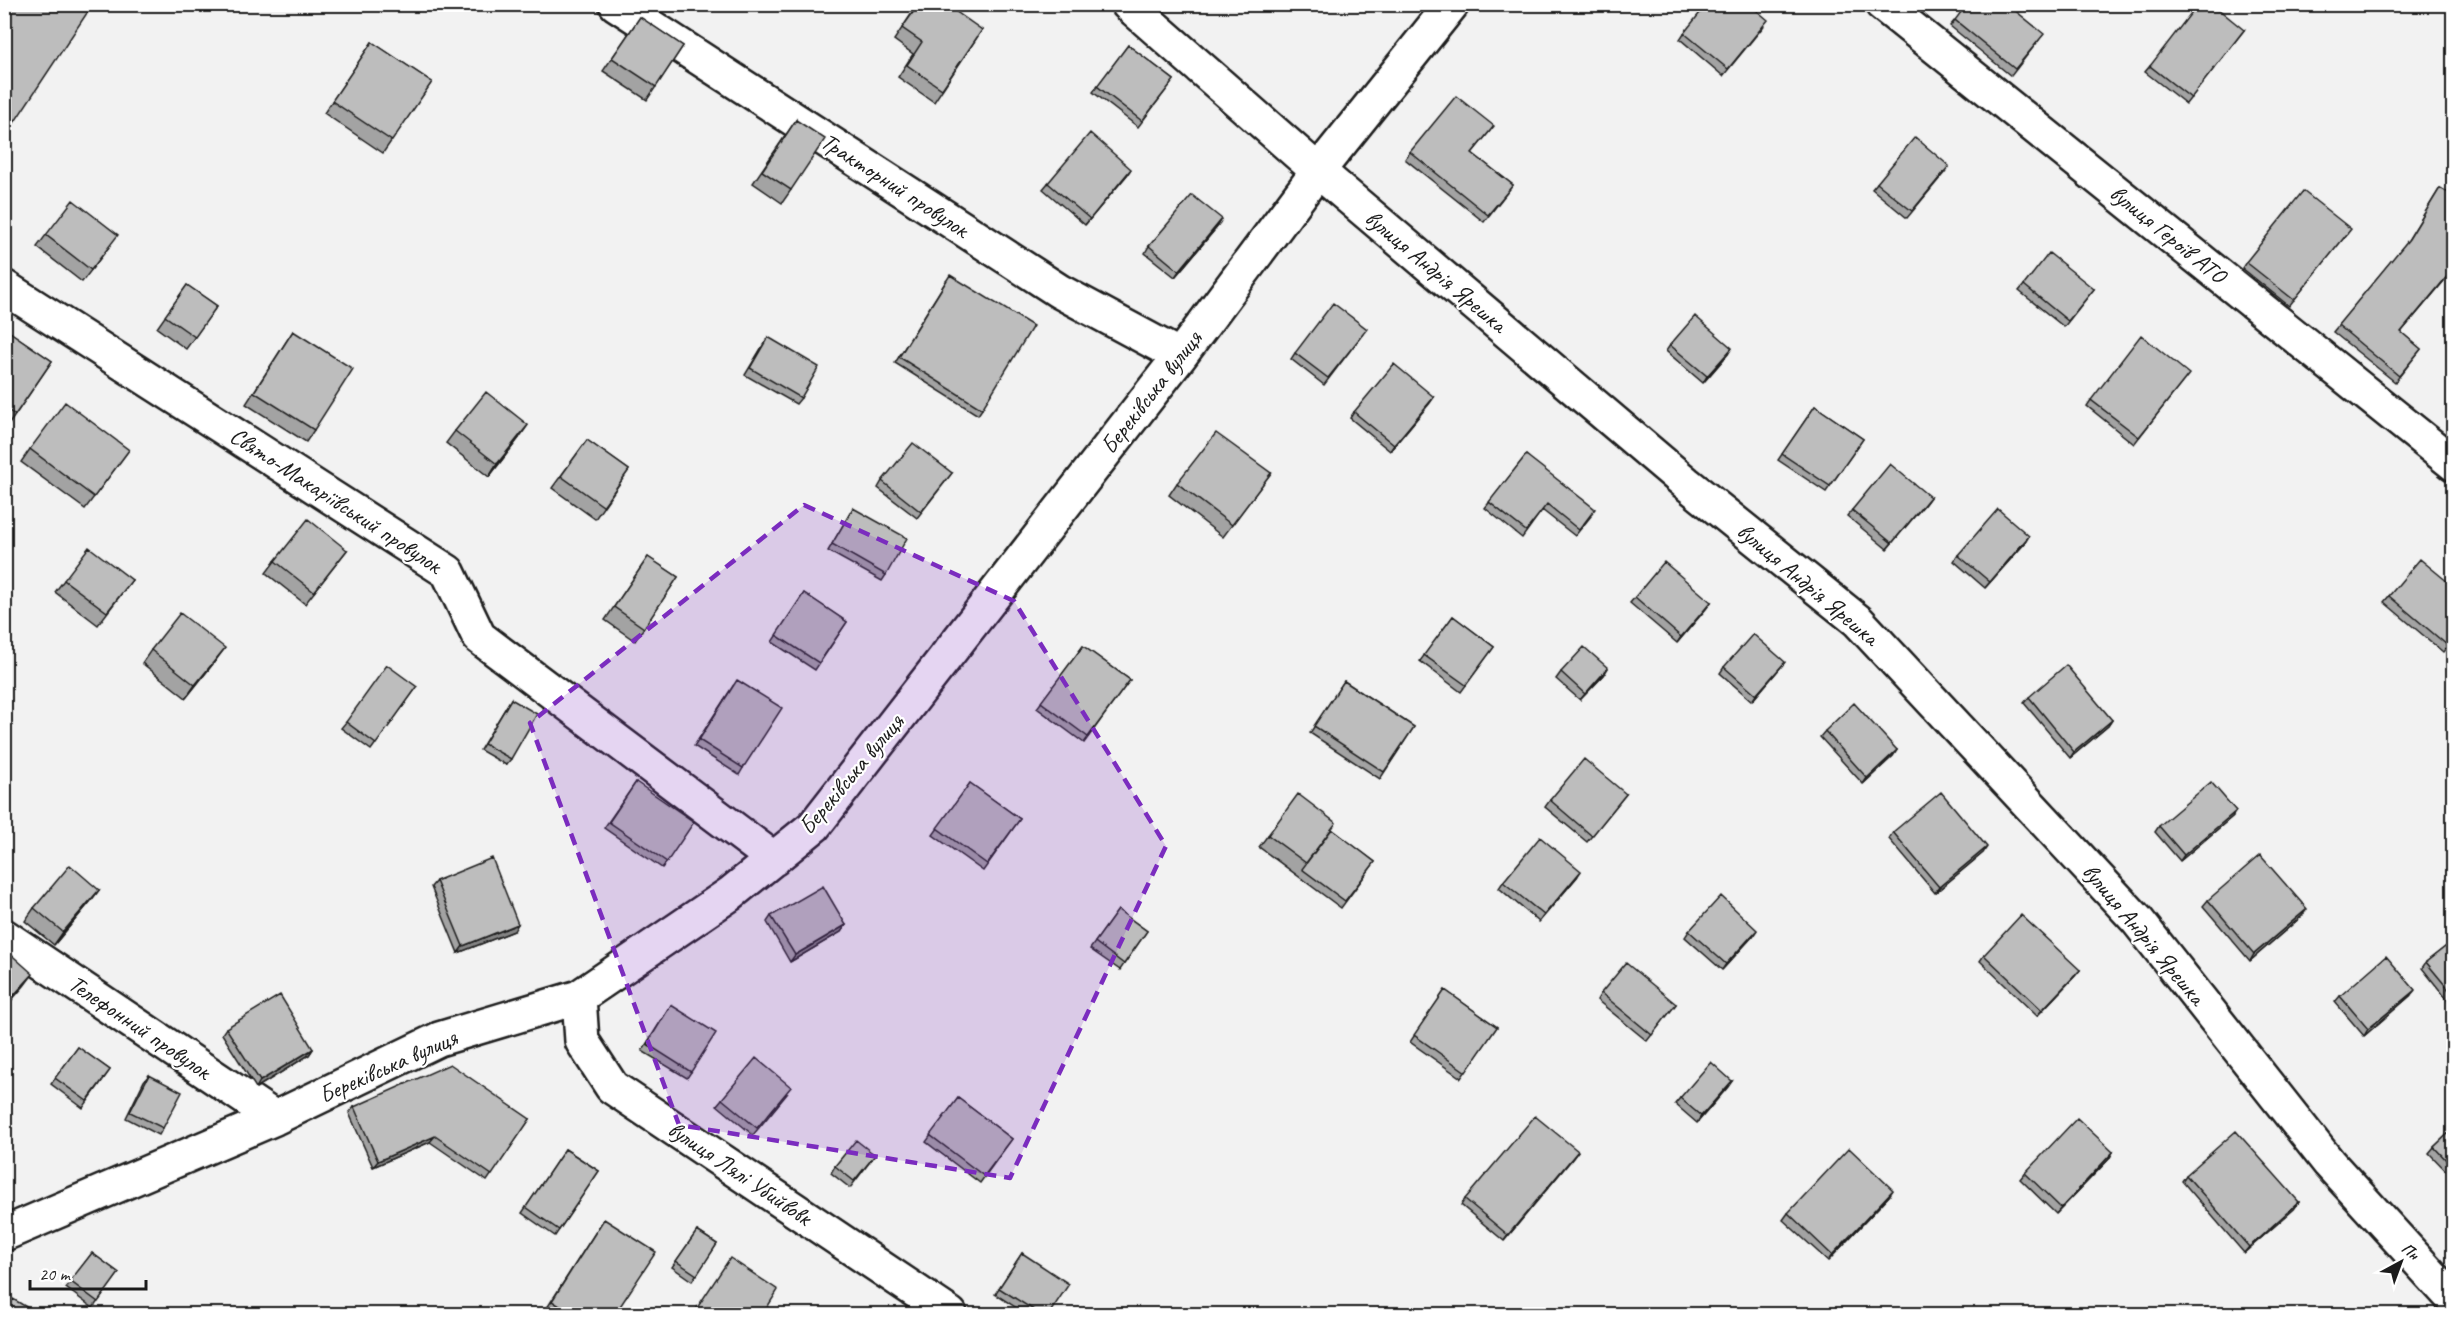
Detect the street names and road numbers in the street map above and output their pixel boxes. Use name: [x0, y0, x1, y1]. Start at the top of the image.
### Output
street label: Тракторний провулок: [815, 126, 976, 245]
street label: вулиця Героїв АТО: [2104, 178, 2234, 291]
street label: вулиця Андрія Ярешка: [1359, 203, 1515, 340]
street label: Береківська вулиця: [1094, 323, 1209, 460]
street label: Свято-Макаріївський провулок: [224, 420, 450, 581]
street label: вулиця Андрія Ярешка: [1731, 516, 1887, 653]
street label: Береківська вулиця: [792, 707, 911, 840]
street label: вулиця Андрія Ярешка: [2076, 857, 2213, 1013]
street label: Телефонний провулок: [63, 968, 219, 1087]
street label: Береківська вулиця: [314, 1022, 463, 1110]
street label: вулиця Лялі Убийвовк: [662, 1114, 819, 1233]

